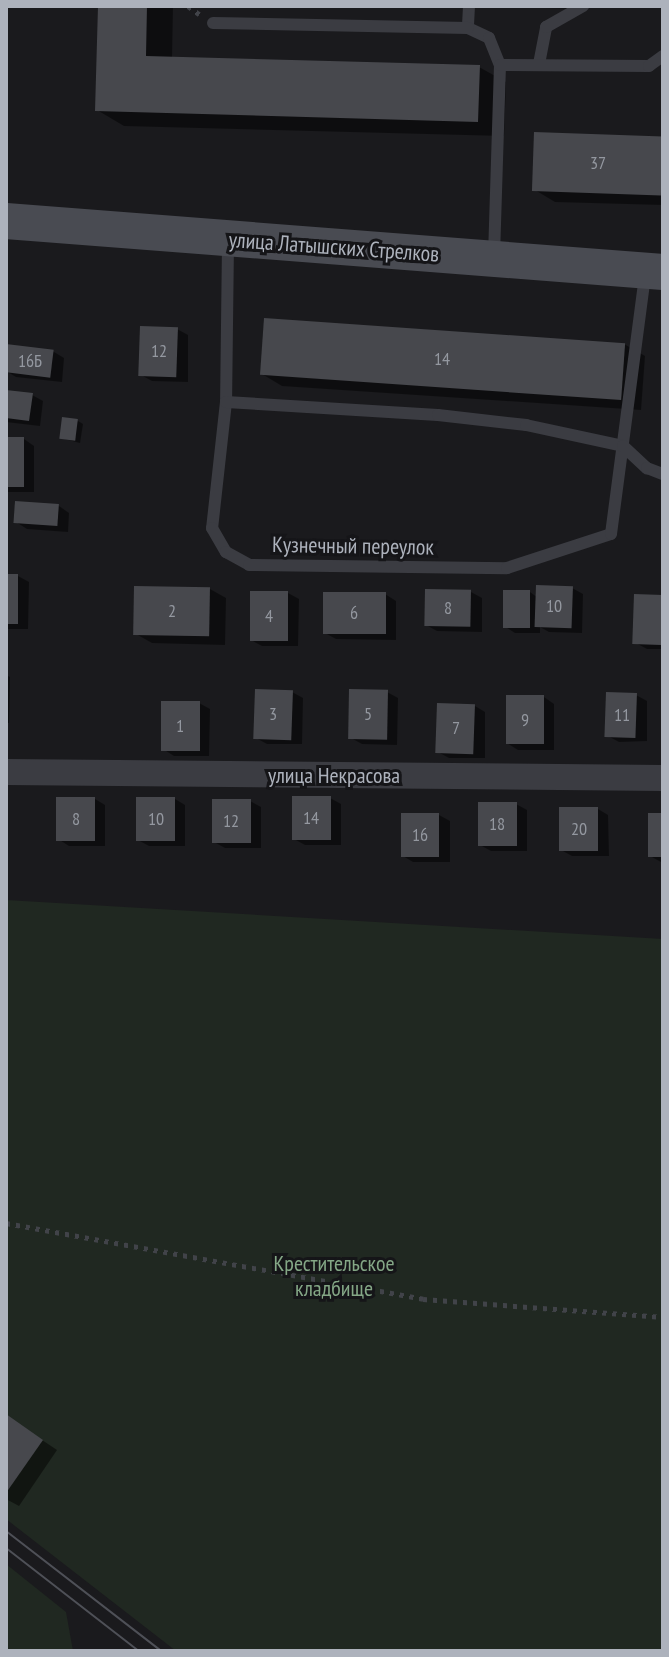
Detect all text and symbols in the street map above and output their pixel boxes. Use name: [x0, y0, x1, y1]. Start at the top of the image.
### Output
house number: 37: [590, 152, 606, 174]
street label: улица Латышских Стрелков: [228, 226, 440, 268]
house number: 12: [151, 340, 167, 362]
house number: 14: [434, 348, 450, 370]
house number: 16Б: [18, 350, 42, 372]
street label: Кузнечный переулок: [272, 531, 434, 561]
house number: 10: [546, 595, 562, 617]
house number: 8: [444, 597, 452, 619]
house number: 2: [168, 600, 176, 622]
house number: 6: [350, 602, 358, 624]
house number: 4: [265, 605, 273, 627]
house number: 3: [269, 703, 277, 725]
house number: 5: [364, 703, 372, 725]
house number: 11: [614, 704, 630, 726]
house number: 9: [521, 709, 529, 731]
house number: 1: [176, 715, 184, 737]
house number: 7: [452, 717, 460, 739]
street label: улица Некрасова: [268, 763, 400, 789]
house number: 14: [303, 807, 319, 829]
house number: 8: [72, 808, 80, 830]
house number: 10: [148, 808, 164, 830]
house number: 12: [223, 810, 239, 832]
house number: 18: [489, 813, 505, 835]
house number: 20: [571, 818, 587, 840]
house number: 16: [412, 824, 428, 846]
park label: Крестительское кладбище: [274, 1250, 394, 1302]

